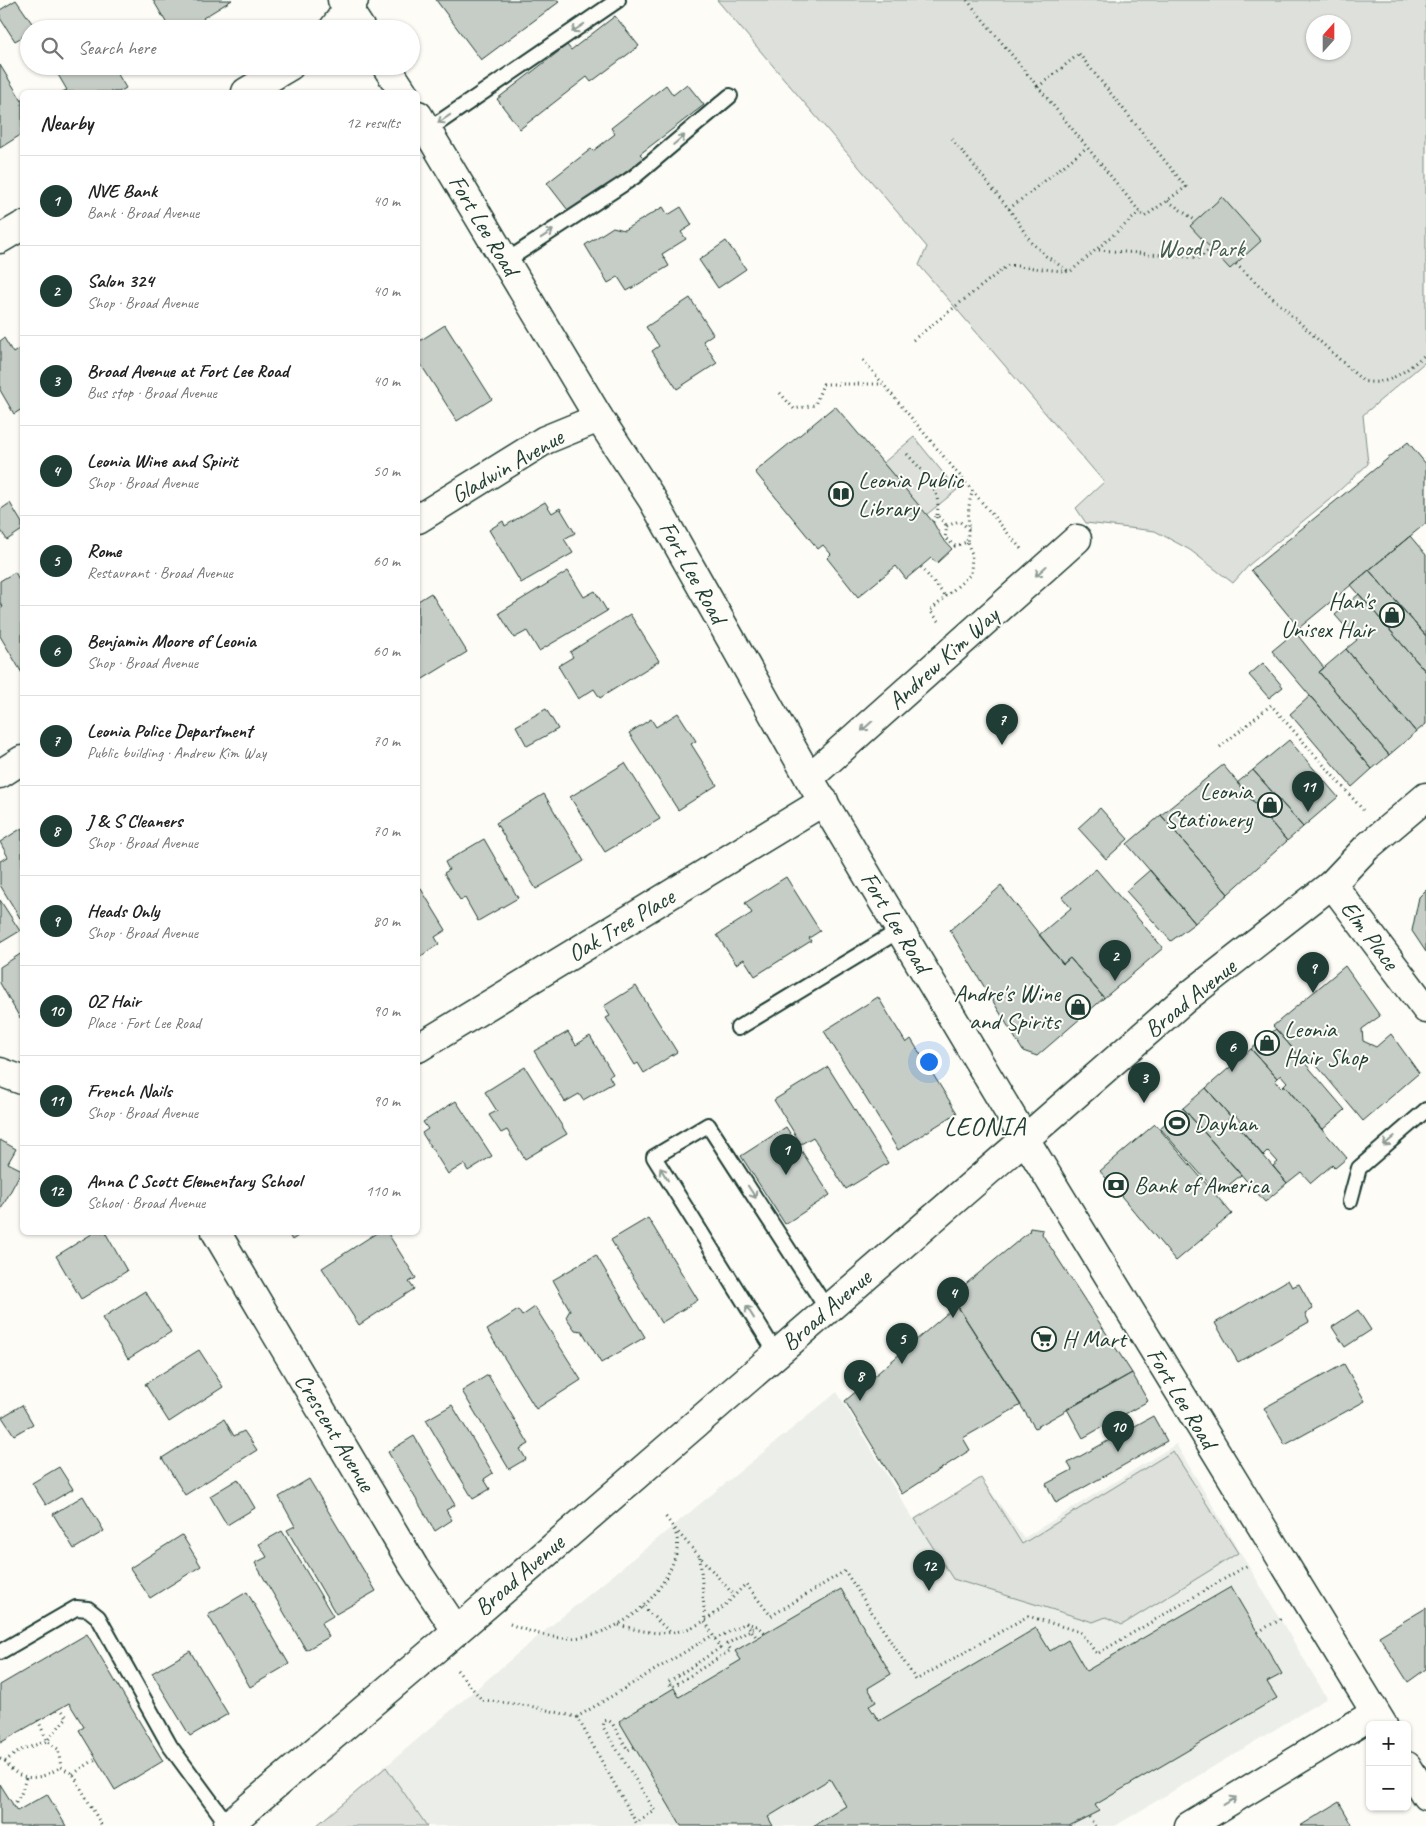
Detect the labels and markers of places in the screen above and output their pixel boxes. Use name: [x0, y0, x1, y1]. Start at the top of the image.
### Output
place label: Leonia Public Library: [858, 465, 965, 523]
library icon: Leonia Public Library: [828, 481, 854, 507]
place label: Han's Unisex Hair: [1281, 586, 1377, 644]
shop icon: Han's Unisex Hair: [1379, 602, 1405, 628]
pin: 7: [986, 704, 1018, 745]
pin: 11: [1292, 771, 1324, 812]
place label: Leonia Stationery: [1165, 776, 1254, 834]
shop icon: Leonia Stationery: [1257, 792, 1283, 818]
pin: 2: [1099, 940, 1131, 981]
pin: 9: [1297, 952, 1329, 993]
place label: Andre's Wine and Spirits: [954, 978, 1062, 1036]
shop icon: Andre's Wine and Spirits: [1065, 994, 1091, 1020]
place label: Leonia Hair Shop: [1284, 1014, 1369, 1072]
shop icon: Leonia Hair Shop: [1254, 1030, 1280, 1056]
pin: 6: [1216, 1031, 1248, 1072]
pin: 3: [1128, 1062, 1160, 1103]
place label: Dayhan: [1194, 1108, 1259, 1138]
sports icon: Dayhan: [1164, 1110, 1190, 1136]
pin: 1: [770, 1134, 802, 1175]
place label: Bank of America: [1134, 1170, 1270, 1200]
bank icon: Bank of America: [1103, 1172, 1129, 1198]
pin: 4: [937, 1277, 969, 1318]
pin: 5: [886, 1323, 918, 1364]
place label: H Mart: [1062, 1324, 1128, 1354]
supermarket icon: H Mart: [1031, 1326, 1057, 1352]
pin: 8: [844, 1360, 876, 1401]
pin: 10: [1102, 1411, 1134, 1452]
pin: 12: [913, 1550, 945, 1591]

